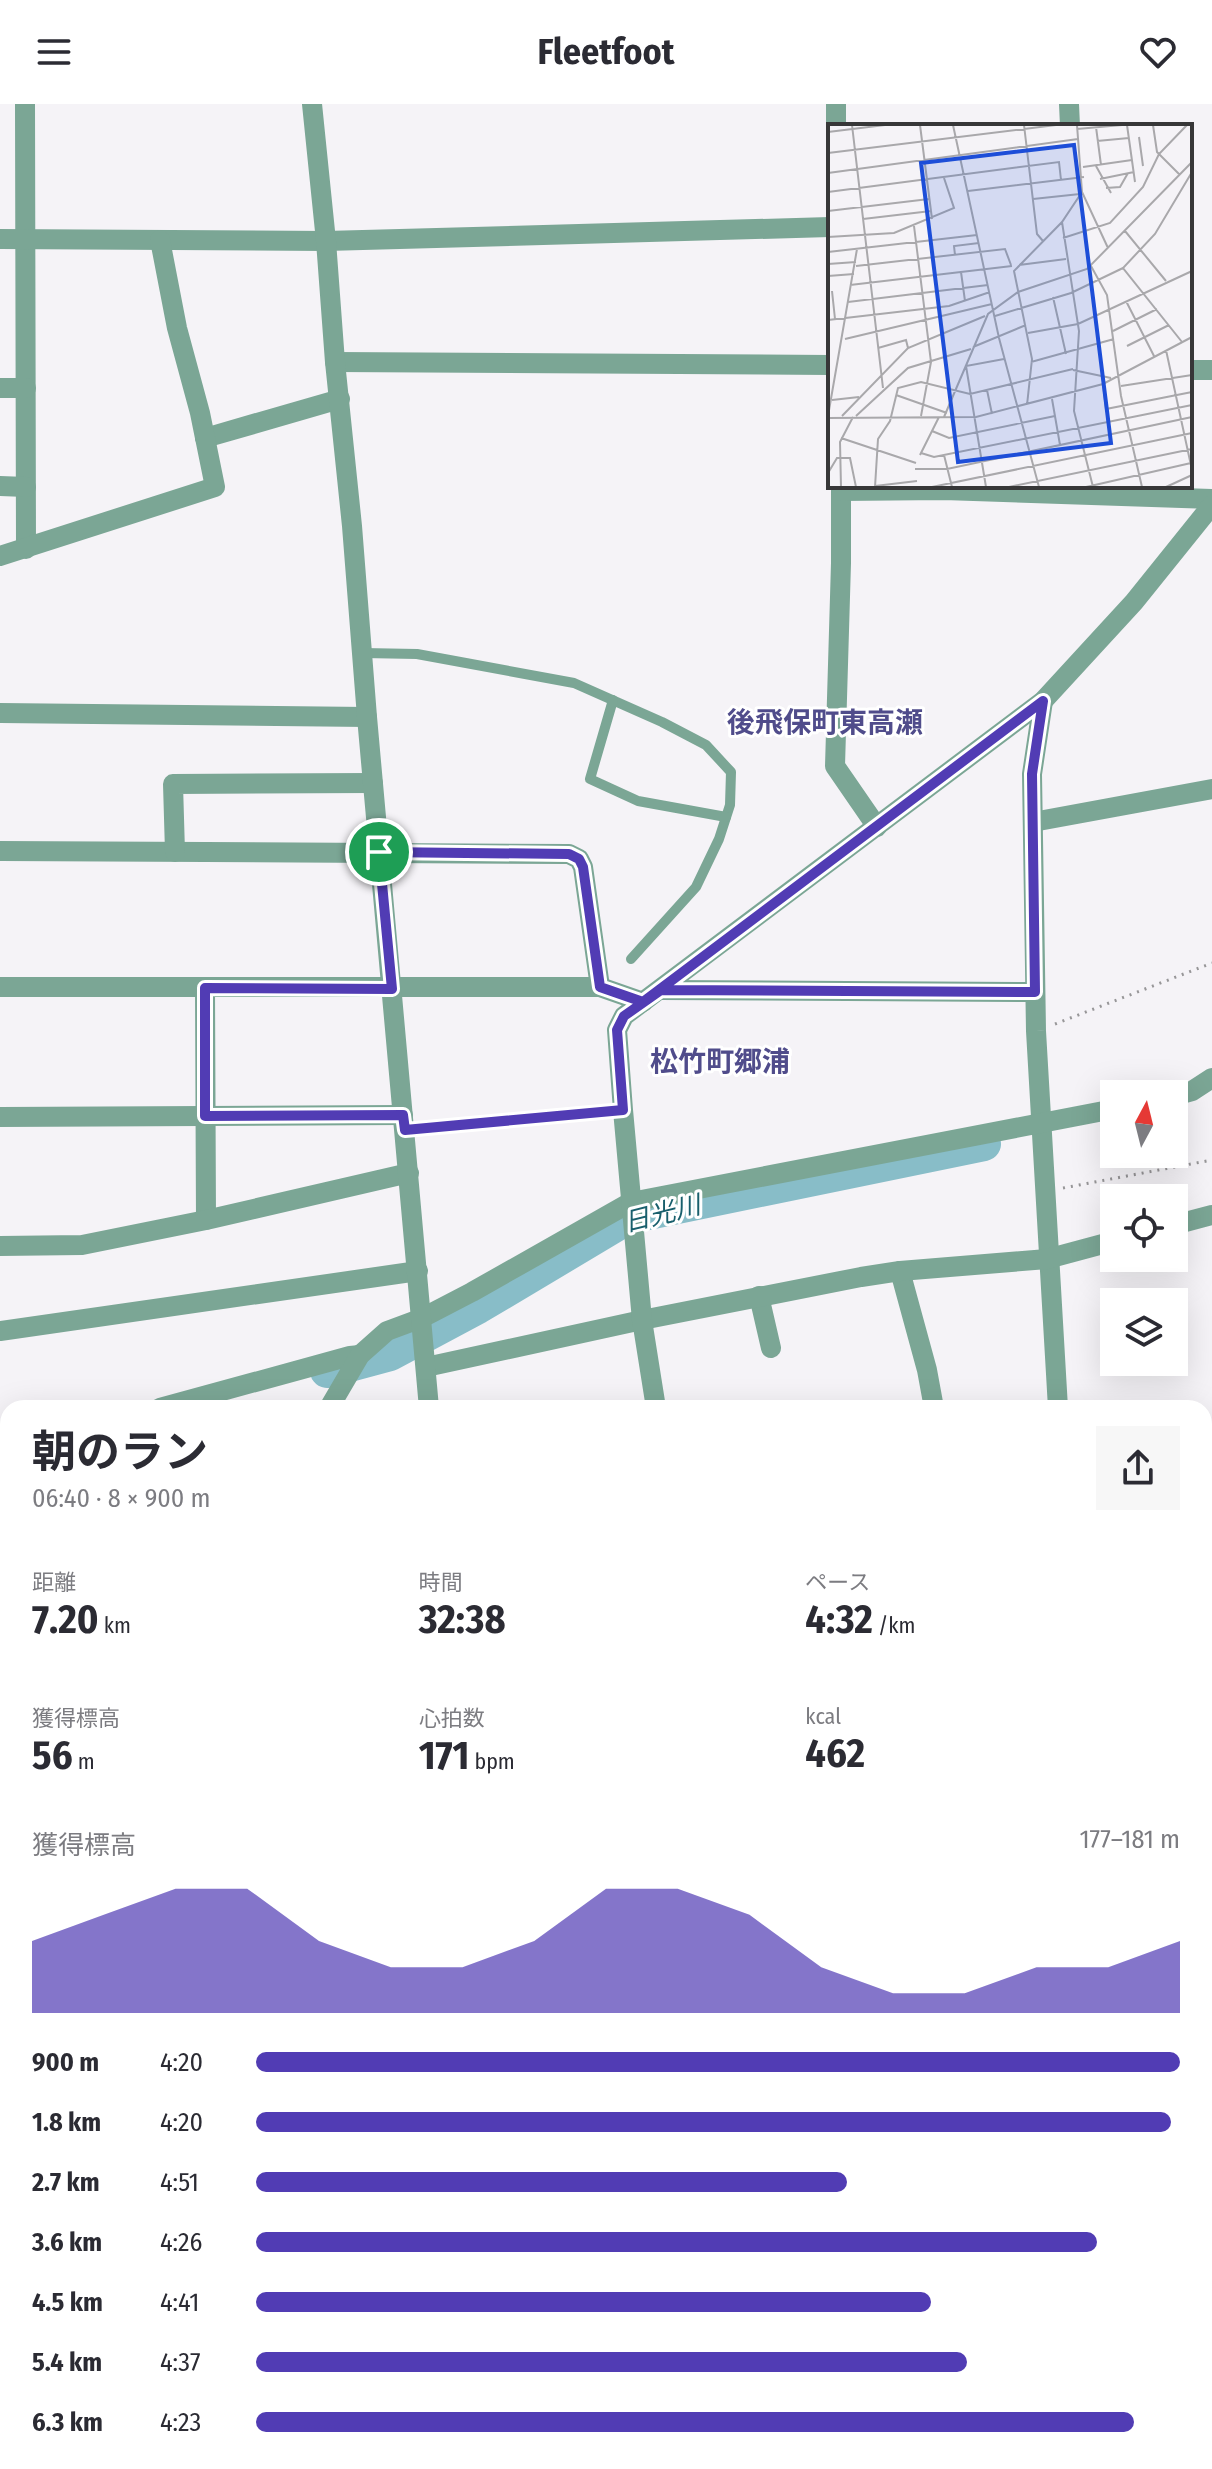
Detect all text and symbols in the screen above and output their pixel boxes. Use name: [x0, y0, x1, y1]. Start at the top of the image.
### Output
icon: menu: [32, 30, 76, 74]
text: Fleetfoot: [538, 30, 674, 74]
icon: heart: [1136, 30, 1180, 74]
inset map: [828, 124, 1192, 488]
district label: 後飛保町東高瀬: [727, 706, 923, 739]
pin: [345, 818, 413, 886]
icon: arrive: [357, 830, 401, 874]
district label: 松竹町郷浦: [650, 1045, 790, 1078]
north arrow: [1100, 1080, 1188, 1168]
map controls: [1100, 1080, 1188, 1376]
button: locate: [1100, 1184, 1188, 1272]
water label: 日光川: [620, 1189, 706, 1238]
button: layers: [1100, 1288, 1188, 1376]
text: 朝のラン: [32, 1426, 208, 1479]
button: share: [1096, 1426, 1180, 1510]
text: 06:40 · 8 × 900 m: [32, 1483, 211, 1514]
text: 距離: [32, 1569, 76, 1596]
text: 時間: [419, 1569, 463, 1596]
text: ペース: [805, 1569, 870, 1596]
text: 7.20: [32, 1596, 99, 1644]
text: 32:38: [419, 1596, 506, 1644]
text: 4:32: [805, 1596, 873, 1644]
text: km: [99, 1612, 131, 1639]
text: /km: [873, 1612, 915, 1639]
text: kcal: [805, 1703, 841, 1730]
text: 獲得標高: [32, 1705, 120, 1732]
text: 心拍数: [419, 1705, 485, 1732]
text: 462: [805, 1730, 865, 1778]
text: 56: [32, 1732, 73, 1780]
text: 171: [419, 1732, 469, 1780]
text: m: [73, 1748, 95, 1775]
text: bpm: [469, 1748, 515, 1775]
text: 177–181 m: [1079, 1824, 1180, 1855]
text: 獲得標高: [32, 1830, 136, 1861]
text: 900 m: [32, 2047, 99, 2078]
text: 4:20: [160, 2047, 203, 2078]
text: 1.8 km: [32, 2107, 101, 2138]
text: 4:20: [160, 2107, 203, 2138]
text: 2.7 km: [32, 2167, 100, 2198]
text: 4:51: [160, 2167, 199, 2198]
text: 3.6 km: [32, 2227, 102, 2258]
text: 4:26: [160, 2227, 202, 2258]
text: 4.5 km: [32, 2287, 103, 2318]
text: 4:41: [160, 2287, 199, 2318]
text: 5.4 km: [32, 2347, 102, 2378]
text: 4:37: [160, 2347, 200, 2378]
text: 6.3 km: [32, 2407, 103, 2438]
text: 4:23: [160, 2407, 201, 2438]

